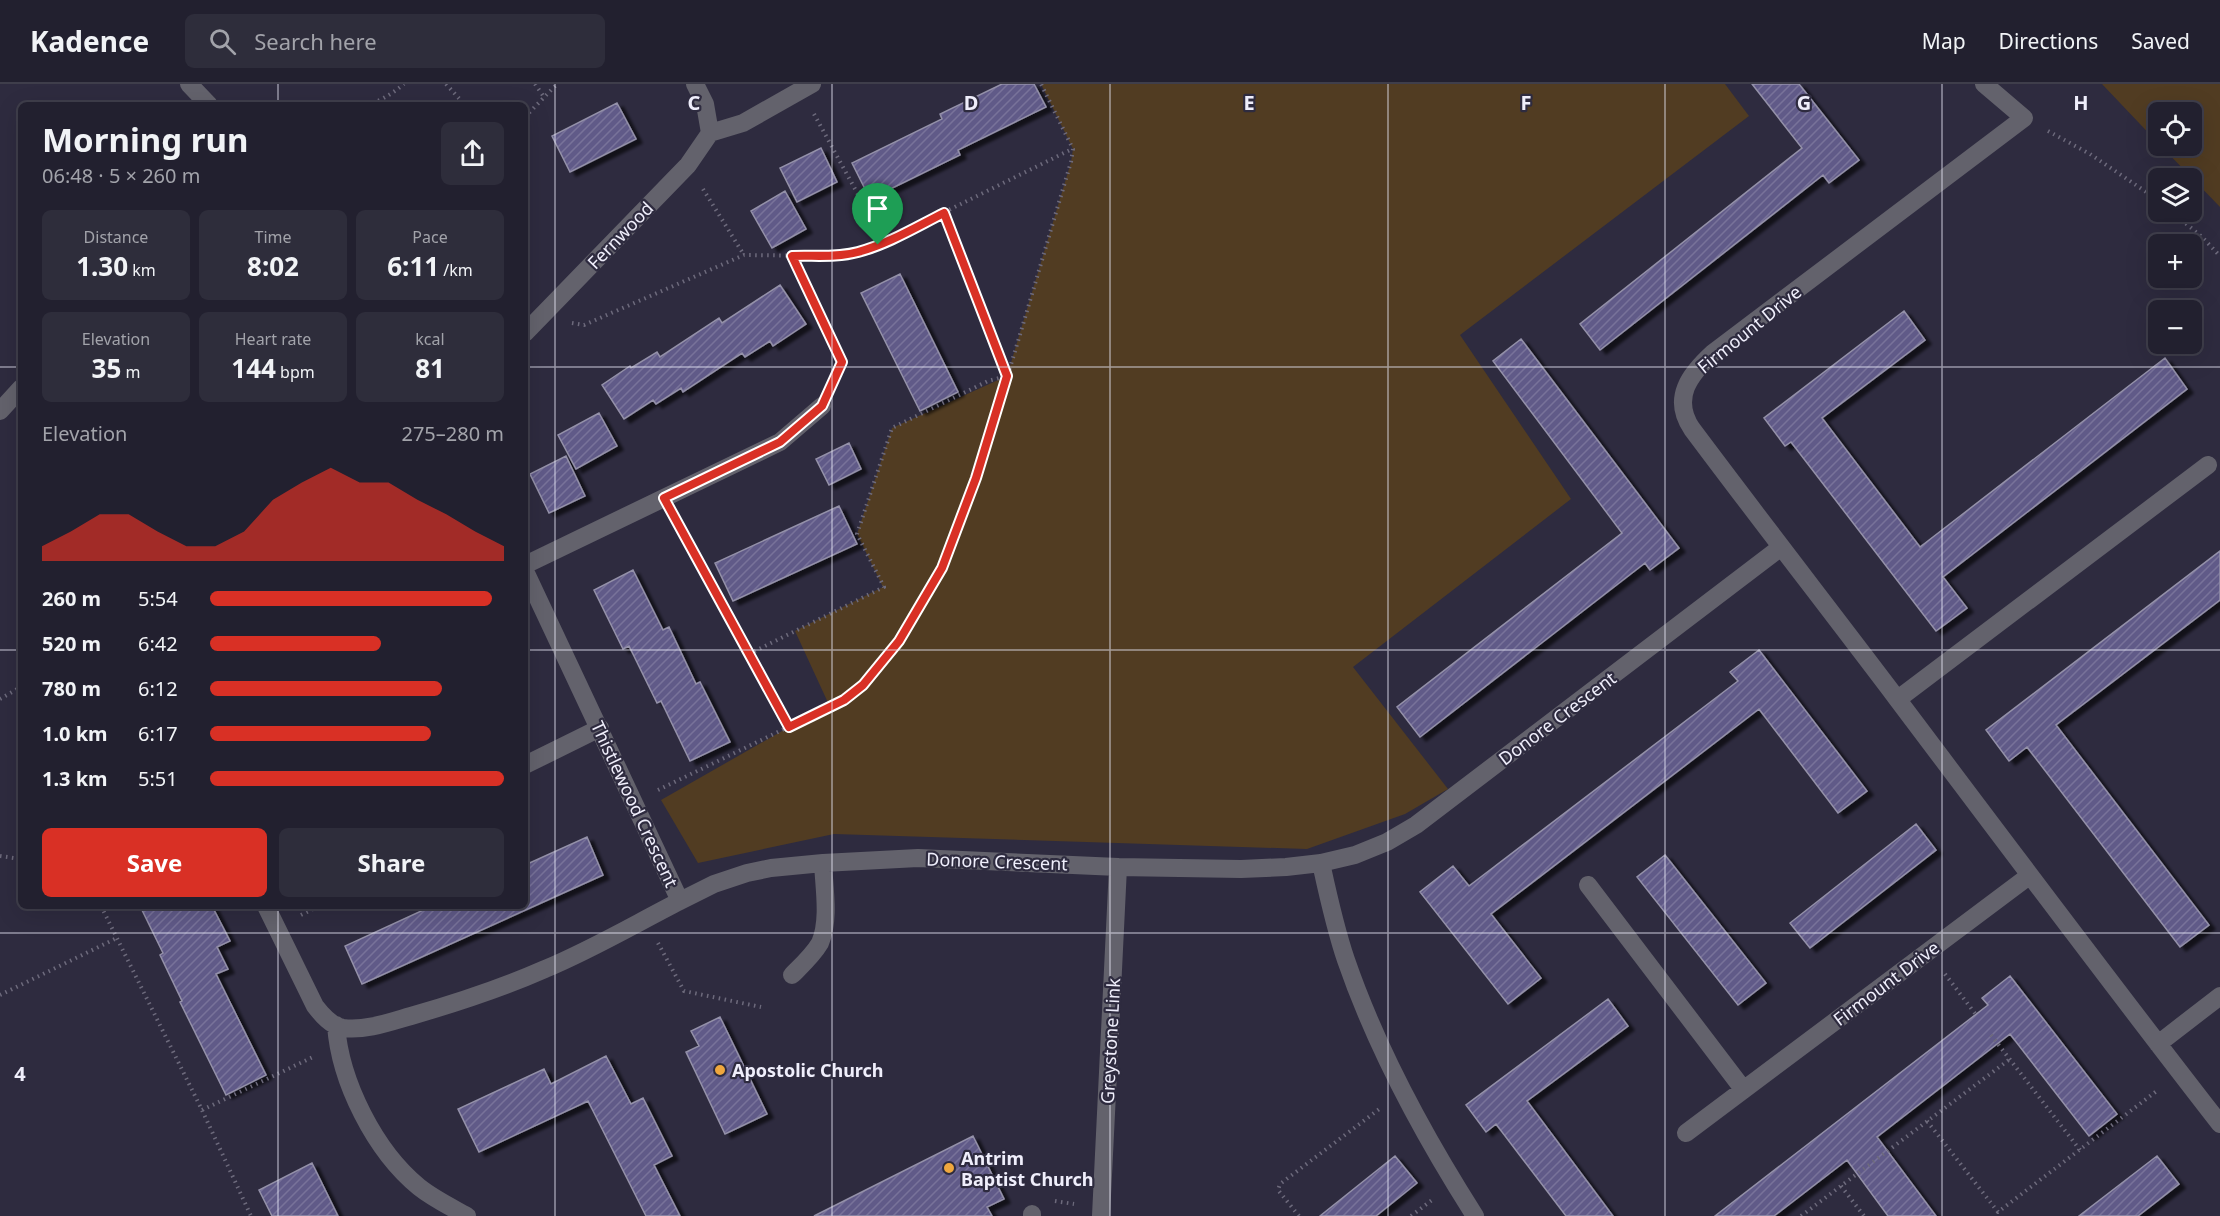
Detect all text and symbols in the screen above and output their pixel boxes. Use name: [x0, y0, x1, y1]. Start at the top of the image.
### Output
search box: [185, 14, 605, 68]
text: Kadence: [30, 22, 149, 60]
icon: search: [206, 25, 239, 58]
text: Search here: [254, 26, 377, 56]
text: Map: [1922, 27, 1966, 55]
text: Directions: [1999, 27, 2098, 55]
text: Saved: [2131, 27, 2190, 55]
text: C: [688, 89, 701, 116]
text: D: [964, 89, 978, 116]
text: E: [1243, 89, 1255, 116]
text: F: [1521, 89, 1531, 116]
text: G: [1797, 89, 1811, 116]
text: H: [2073, 89, 2089, 116]
map controls: [2148, 102, 2202, 354]
button: locate: [2148, 102, 2202, 156]
text: Morning run: [42, 117, 248, 162]
button: share: [441, 122, 504, 185]
text: 06:48 · 5 × 260 m: [42, 162, 200, 189]
button: layers: [2148, 168, 2202, 222]
pin: [852, 183, 903, 245]
icon: arrive: [861, 192, 894, 225]
street label: Fernwood: [582, 196, 658, 274]
text: Distance: [84, 226, 148, 248]
text: Time: [254, 226, 292, 248]
text: Pace: [412, 226, 448, 248]
button: +: [2148, 234, 2202, 288]
text: 1.30: [76, 248, 128, 284]
text: 8:02: [247, 248, 299, 284]
text: 6:11: [387, 248, 439, 284]
text: km: [128, 259, 156, 281]
text: /km: [439, 259, 473, 281]
street label: Firmount Drive: [1692, 280, 1806, 378]
button: −: [2148, 300, 2202, 354]
text: Elevation: [82, 328, 150, 350]
text: Heart rate: [235, 328, 311, 350]
text: kcal: [415, 328, 445, 350]
text: 35: [92, 350, 121, 386]
text: 144: [231, 350, 276, 386]
text: 81: [415, 350, 445, 386]
text: m: [121, 361, 140, 383]
text: bpm: [276, 361, 315, 383]
text: Elevation: [42, 420, 127, 447]
text: 275–280 m: [401, 420, 504, 447]
text: 260 m: [42, 585, 101, 612]
text: 5:54: [138, 585, 178, 612]
text: 520 m: [42, 630, 101, 657]
text: 6:42: [138, 630, 178, 657]
street label: Donore Crescent: [1493, 666, 1621, 770]
text: 780 m: [42, 675, 101, 702]
text: 6:12: [138, 675, 178, 702]
street label: Thistlewood Crescent: [586, 717, 684, 891]
text: 1.0 km: [42, 720, 108, 747]
text: 6:17: [138, 720, 178, 747]
text: 1.3 km: [42, 765, 108, 792]
text: 5:51: [138, 765, 178, 792]
button: Save: [42, 828, 267, 897]
button: Share: [279, 828, 504, 897]
street label: Donore Crescent: [926, 847, 1069, 875]
street label: Firmount Drive: [1828, 935, 1944, 1031]
street label: Greystone Link: [1095, 977, 1125, 1105]
place label: Apostolic Church: [732, 1058, 884, 1082]
text: 4: [14, 1060, 26, 1087]
marker: Apostolic Church: [713, 1063, 727, 1077]
place label: Antrim Baptist Church: [961, 1146, 1093, 1191]
marker: Antrim Baptist Church: [942, 1161, 956, 1175]

